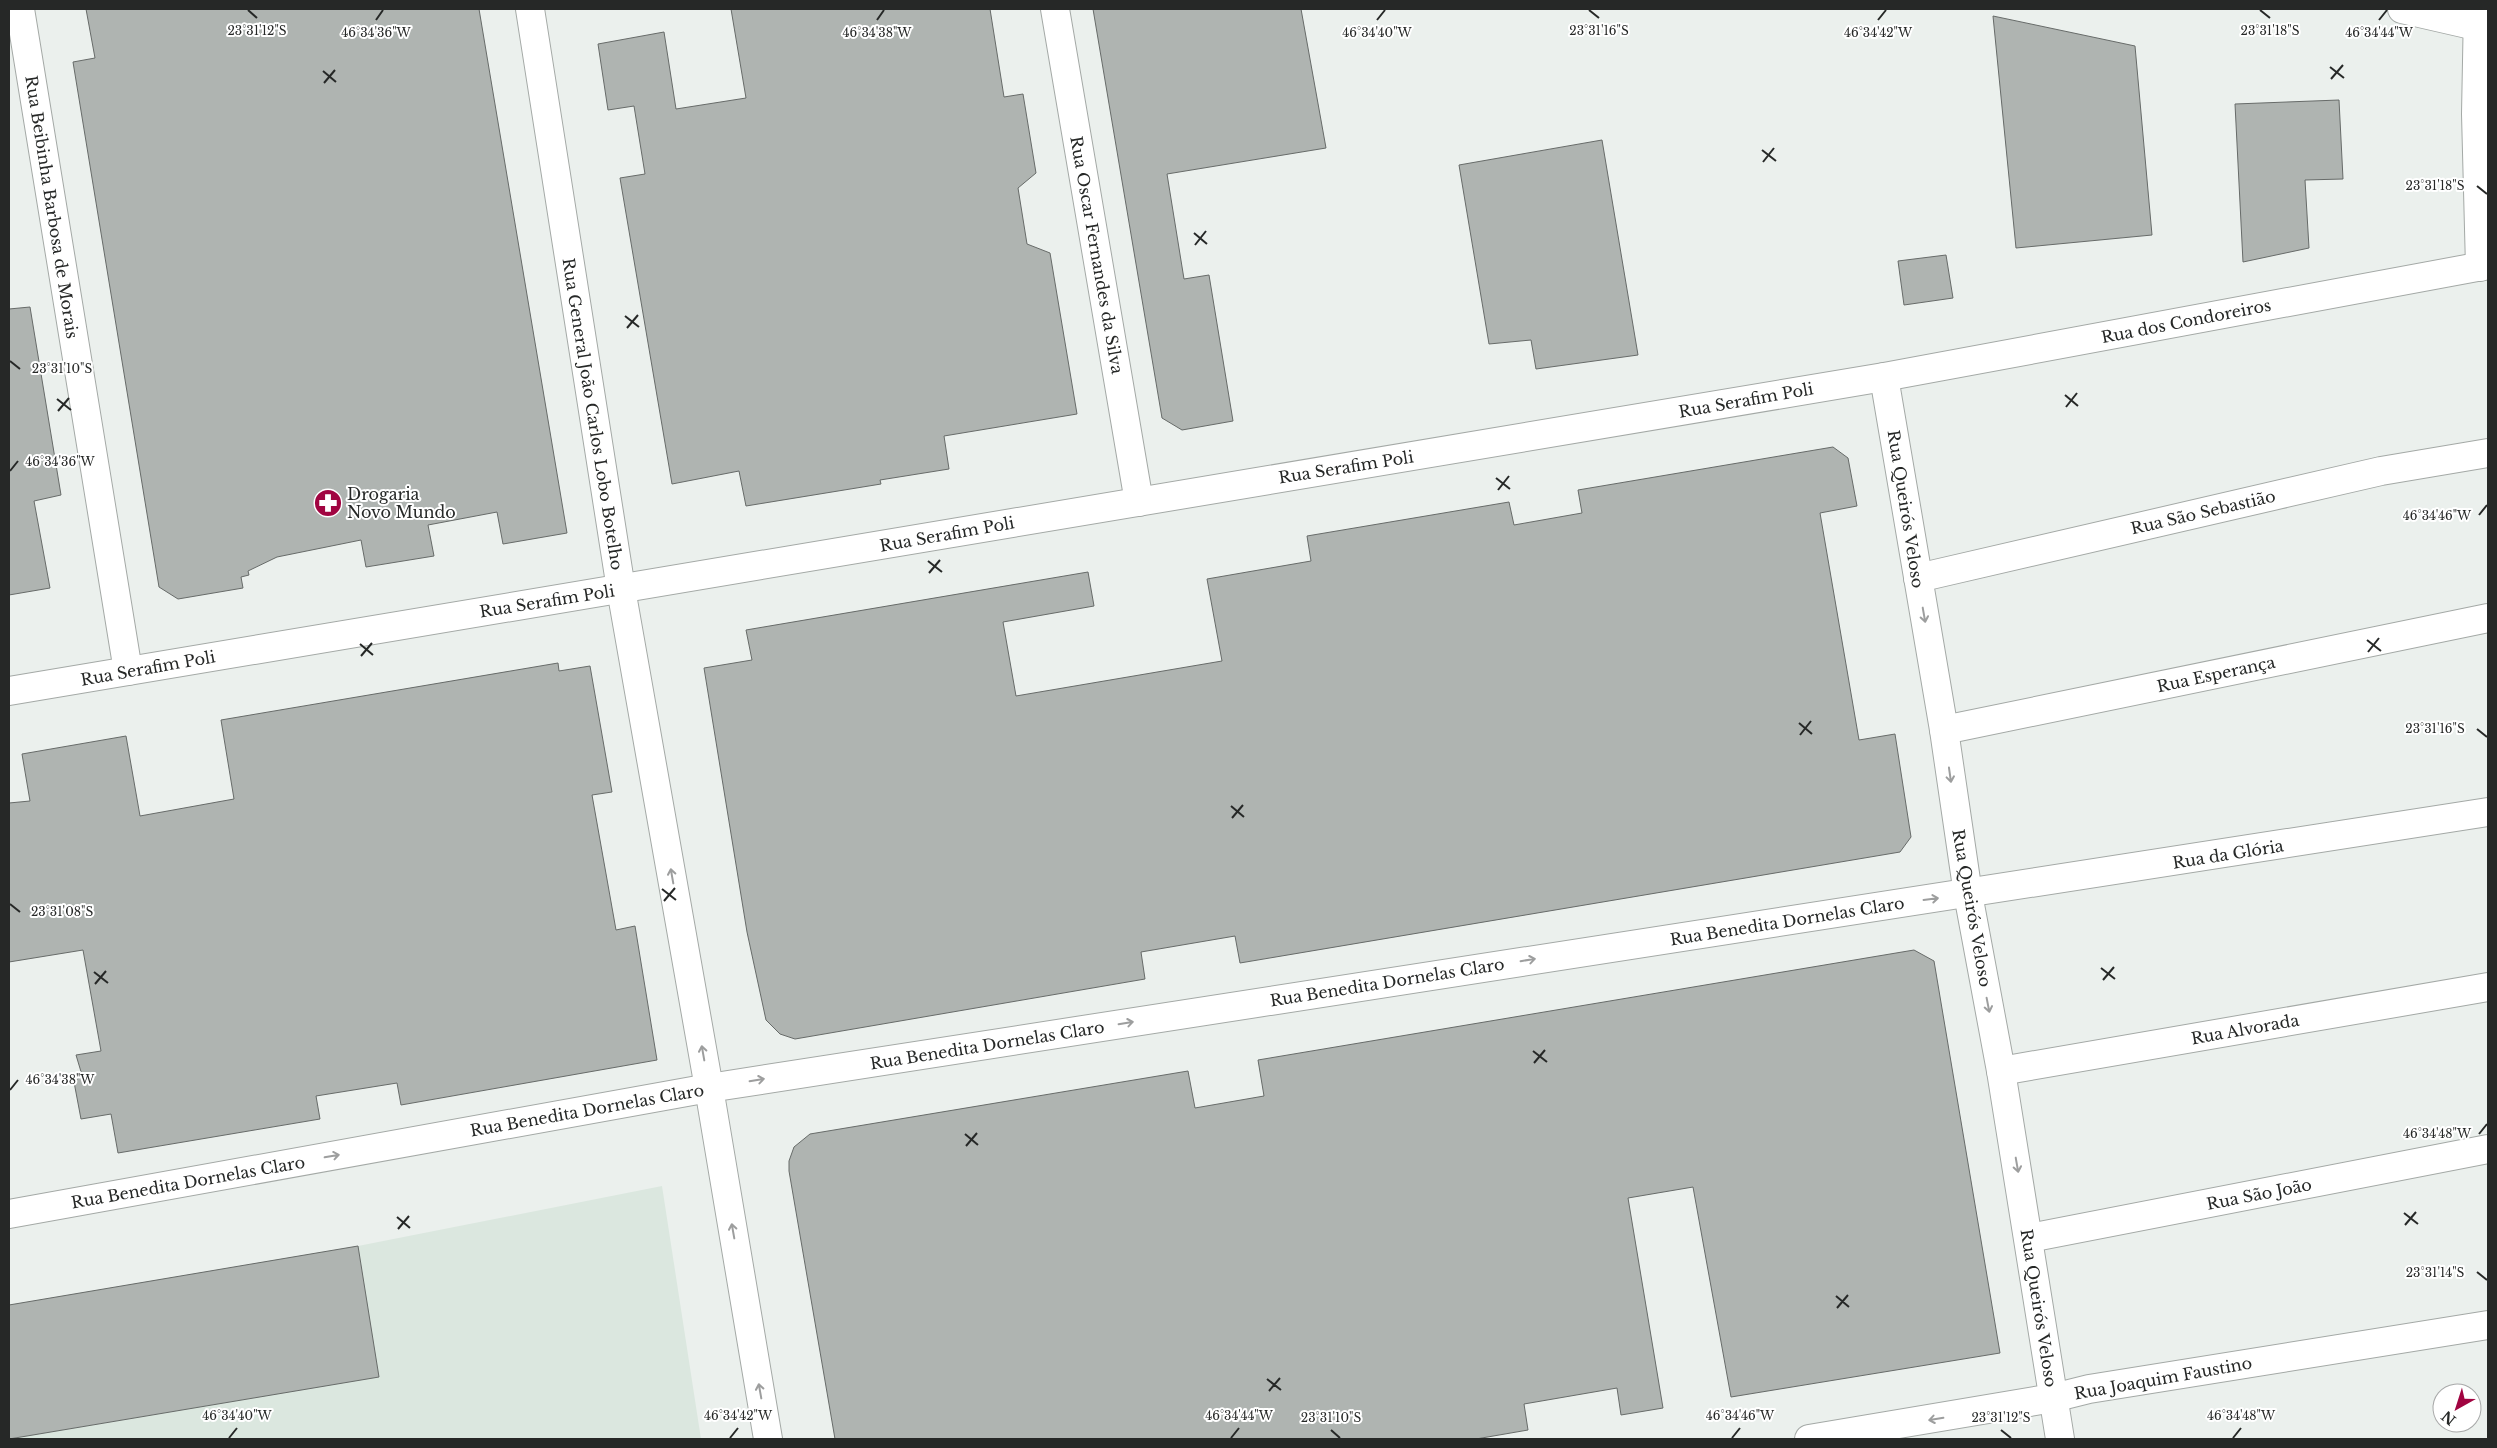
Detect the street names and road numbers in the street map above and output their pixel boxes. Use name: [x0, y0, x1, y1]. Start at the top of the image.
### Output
street label: Rua Beibinha Barbosa de Morais: [21, 74, 83, 340]
street label: Rua Oscar Fernandes da Silva: [1066, 135, 1128, 376]
street label: Rua General João Carlos Lobo Botelho: [558, 257, 628, 571]
street label: Rua dos Condoreiros: [2099, 295, 2273, 347]
street label: Rua Serafim Poli: [1677, 378, 1815, 422]
street label: Rua Queirós Veloso: [1884, 428, 1928, 590]
street label: Rua Serafim Poli: [1277, 446, 1415, 488]
street label: Rua São Sebastião: [2129, 486, 2277, 538]
street label: Rua Serafim Poli: [878, 512, 1016, 556]
street label: Rua Serafim Poli: [478, 580, 616, 622]
street label: Rua Serafim Poli: [79, 646, 217, 690]
street label: Rua Esperança: [2155, 652, 2277, 696]
street label: Rua Queirós Veloso: [1948, 827, 1996, 989]
street label: Rua da Glória: [2171, 835, 2285, 873]
street label: Rua Benedita Dornelas Claro: [1668, 893, 1906, 949]
street label: Rua Benedita Dornelas Claro: [1268, 954, 1506, 1010]
street label: Rua Alvorada: [2189, 1010, 2301, 1048]
street label: Rua Benedita Dornelas Claro: [868, 1017, 1106, 1073]
street label: Rua Benedita Dornelas Claro: [469, 1080, 705, 1140]
street label: Rua Benedita Dornelas Claro: [70, 1152, 306, 1212]
street label: Rua São João: [2205, 1174, 2313, 1214]
street label: Rua Queirós Veloso: [2017, 1227, 2061, 1389]
street label: Rua Joaquim Faustino: [2073, 1353, 2253, 1403]

